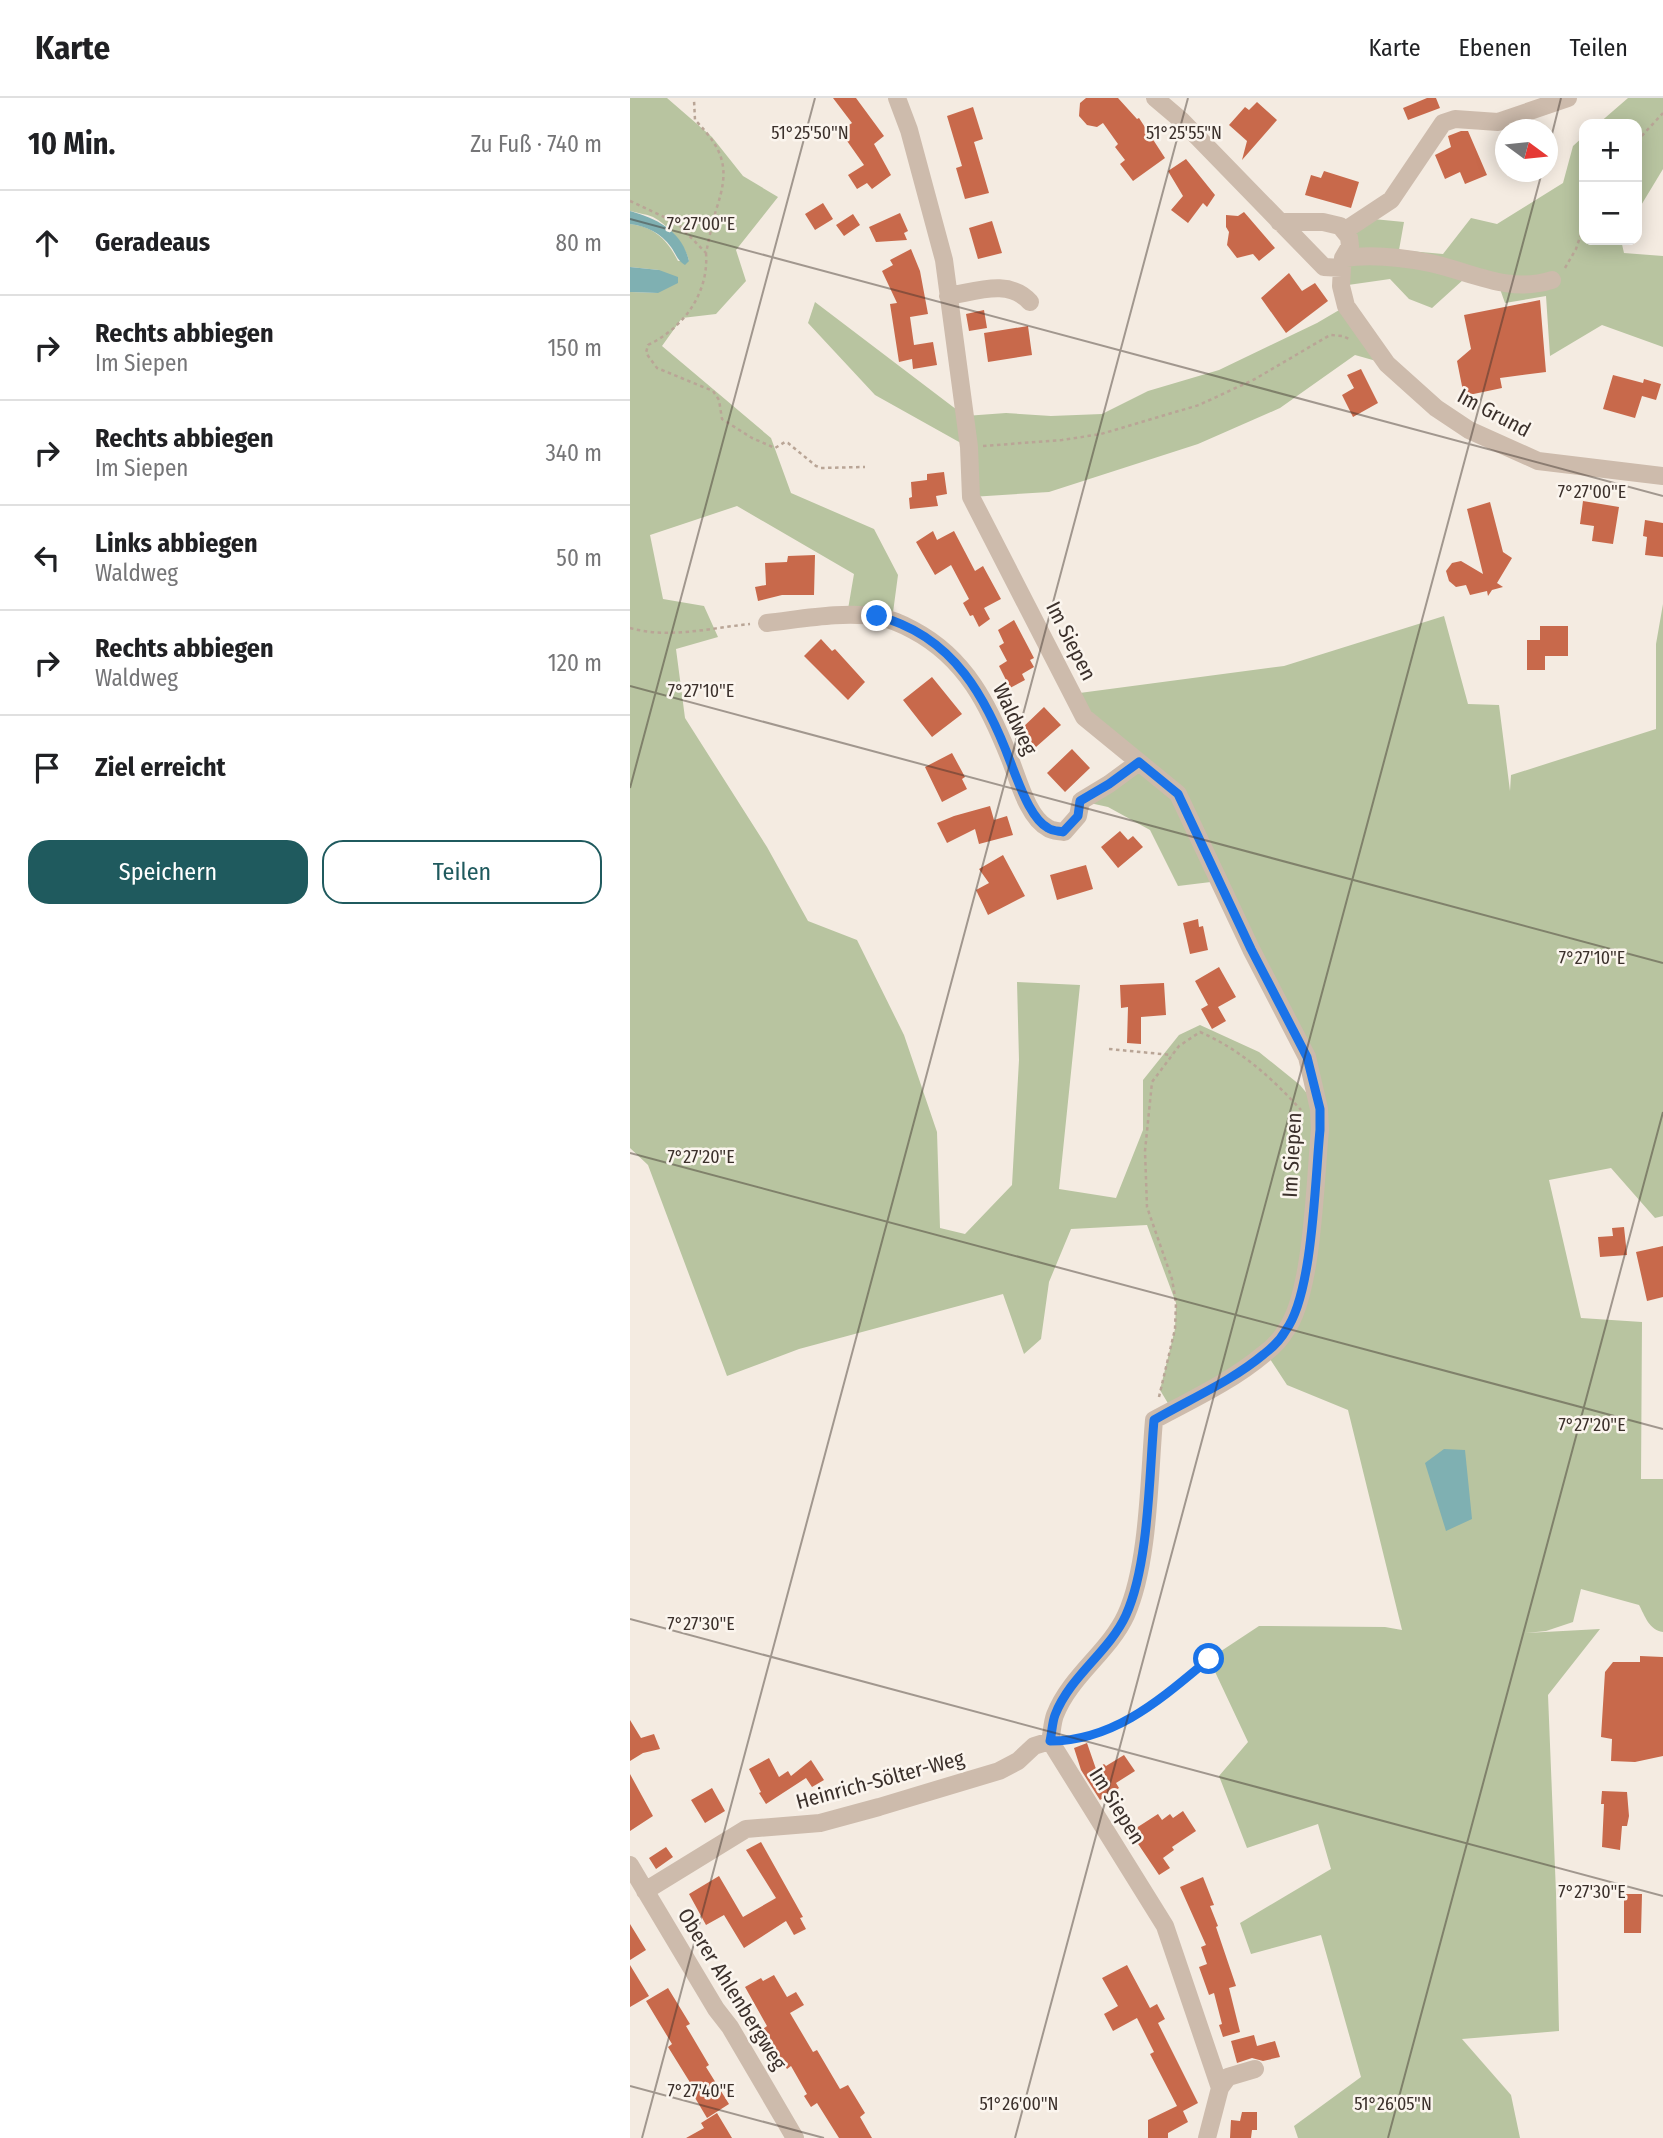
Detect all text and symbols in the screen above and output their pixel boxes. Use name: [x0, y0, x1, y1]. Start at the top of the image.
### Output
text: Karte: [35, 28, 110, 68]
text: Karte: [1369, 34, 1421, 62]
text: Ebenen: [1459, 34, 1532, 62]
text: Teilen: [1570, 34, 1628, 62]
north arrow: [1495, 119, 1558, 182]
map controls: [1579, 119, 1642, 245]
button: +: [1579, 119, 1642, 182]
text: 51°25'50"N: [771, 122, 849, 144]
text: 51°25'55"N: [1146, 122, 1222, 144]
text: 10 Min.: [28, 126, 115, 162]
text: Zu Fuß · 740 m: [470, 130, 602, 158]
button: −: [1579, 182, 1642, 245]
text: 7°27'00"E: [667, 213, 735, 235]
icon: ahead: [28, 224, 66, 262]
text: Geradeaus: [95, 227, 210, 258]
text: 80 m: [555, 229, 602, 257]
text: Rechts abbiegen: [95, 318, 274, 349]
icon: right: [28, 329, 66, 367]
text: 150 m: [547, 334, 602, 362]
text: Im Siepen: [95, 349, 188, 377]
street label: Im Grund: [1453, 383, 1535, 443]
text: Rechts abbiegen: [95, 423, 274, 454]
icon: right: [28, 434, 66, 472]
text: 340 m: [546, 439, 602, 467]
text: Im Siepen: [95, 454, 188, 482]
text: 7°27'00"E: [1558, 481, 1626, 503]
text: Links abbiegen: [95, 528, 258, 559]
icon: left: [28, 539, 66, 577]
text: 50 m: [556, 544, 602, 572]
text: Waldweg: [95, 559, 178, 587]
street label: Im Siepen: [1040, 597, 1102, 685]
route end: [861, 600, 892, 631]
text: Rechts abbiegen: [95, 633, 274, 664]
icon: right: [28, 644, 66, 682]
text: 120 m: [548, 649, 602, 677]
text: Waldweg: [95, 664, 178, 692]
street label: Waldweg: [987, 679, 1043, 759]
text: 7°27'10"E: [668, 680, 734, 702]
icon: arrive: [28, 749, 66, 787]
text: Ziel erreicht: [95, 752, 226, 783]
button: Speichern: [28, 840, 308, 904]
button: Teilen: [322, 840, 602, 904]
text: 7°27'10"E: [1559, 947, 1625, 969]
street label: Im Siepen: [1277, 1112, 1307, 1198]
text: 7°27'20"E: [667, 1146, 735, 1168]
text: 7°27'20"E: [1558, 1414, 1626, 1436]
text: 7°27'30"E: [667, 1613, 735, 1635]
route start: [1193, 1643, 1224, 1674]
street label: Heinrich-Sölter-Weg: [793, 1745, 967, 1815]
street label: Im Siepen: [1083, 1763, 1151, 1849]
text: 7°27'30"E: [1558, 1881, 1626, 1903]
street label: Oberer Ahlenbergweg: [672, 1903, 792, 2075]
text: 7°27'40"E: [667, 2080, 735, 2102]
text: 51°26'00"N: [979, 2093, 1059, 2115]
text: 51°26'05"N: [1354, 2093, 1432, 2115]

